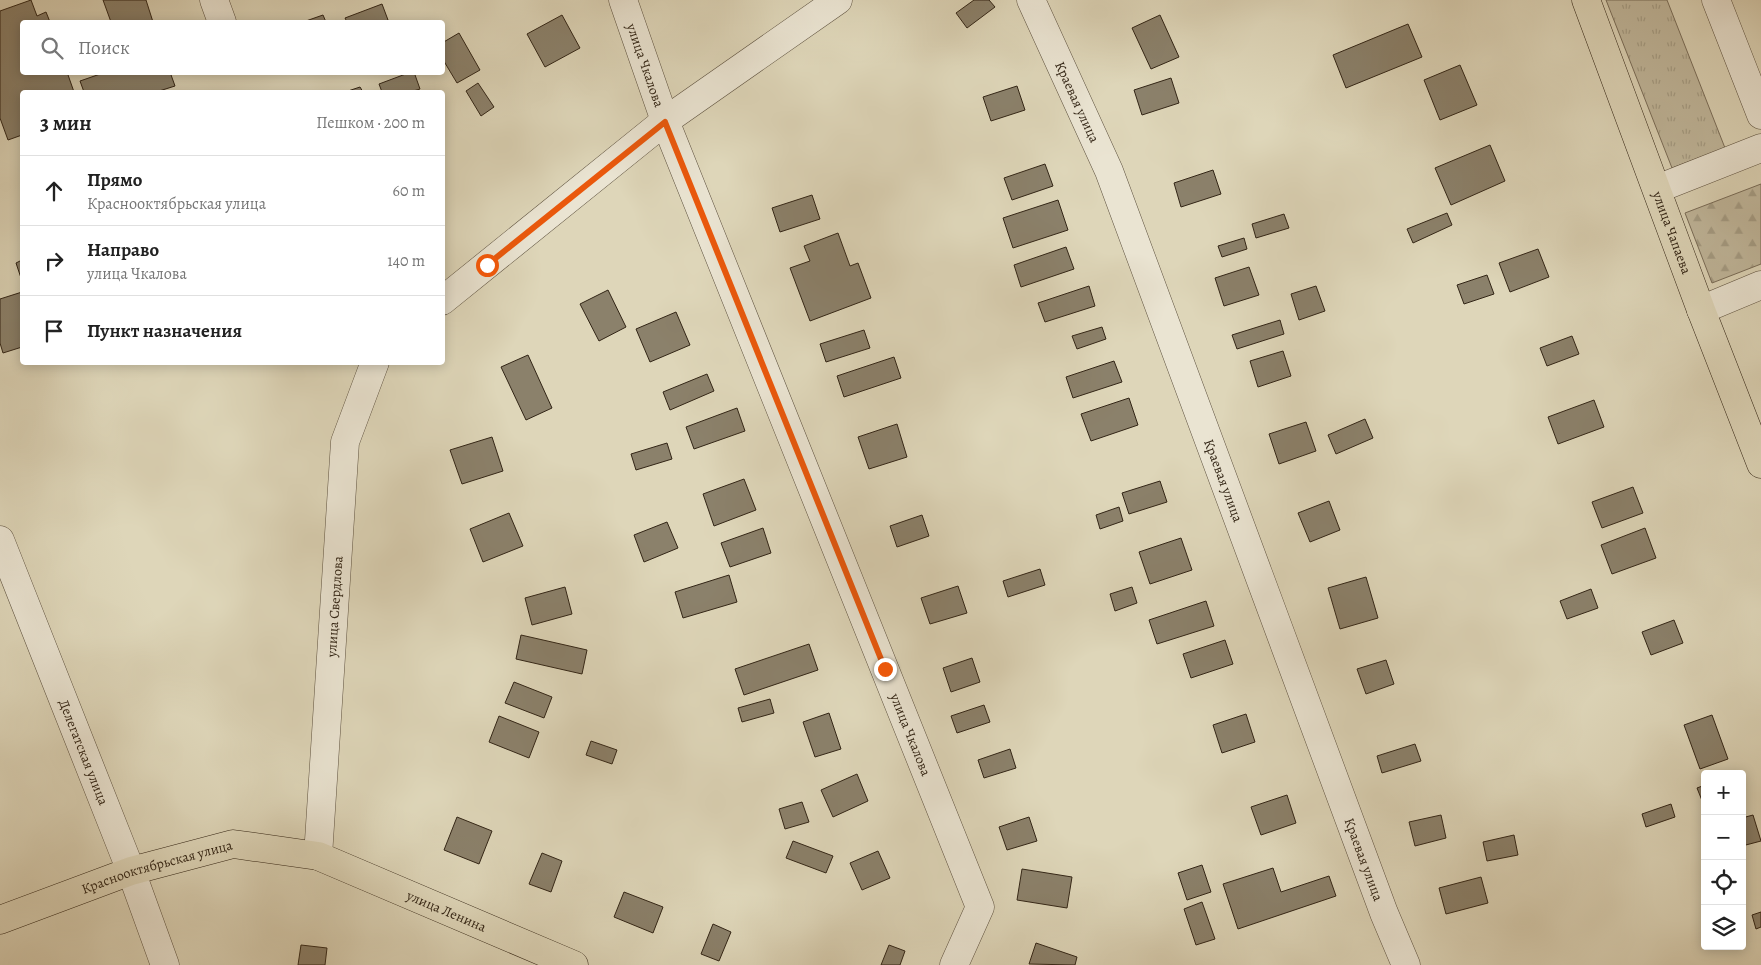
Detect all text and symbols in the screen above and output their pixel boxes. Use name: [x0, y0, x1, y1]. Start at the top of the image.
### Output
search box: [20, 20, 445, 75]
street label: улица Чкалова: [622, 20, 669, 110]
icon: search: [38, 34, 66, 62]
text: Поиск: [78, 35, 130, 61]
street label: Краевая улица: [1050, 58, 1104, 146]
text: 3 мин: [40, 109, 92, 137]
text: Пешком · 200 m: [316, 112, 425, 134]
text: Прямо: [87, 167, 142, 193]
icon: ahead: [40, 177, 68, 205]
text: 60 m: [393, 180, 425, 202]
street label: улица Чапаева: [1647, 188, 1696, 277]
text: Краснооктябрьская улица: [87, 193, 266, 215]
text: Направо: [87, 237, 159, 263]
icon: right: [40, 247, 68, 275]
text: 140 m: [387, 250, 425, 272]
route start: [476, 254, 499, 277]
text: улица Чкалова: [87, 263, 187, 285]
icon: arrive: [40, 317, 68, 345]
text: Пункт назначения: [87, 318, 242, 344]
street label: Краевая улица: [1199, 436, 1248, 525]
street label: улица Свердлова: [322, 555, 348, 659]
route end: [874, 658, 897, 681]
street label: улица Чкалова: [885, 690, 936, 779]
street label: Делегатская улица: [54, 697, 113, 808]
map controls: [1701, 770, 1746, 950]
button: +: [1701, 770, 1746, 815]
street label: Краевая улица: [1340, 815, 1388, 904]
button: −: [1701, 815, 1746, 860]
street label: Краснооктябрьская улица: [79, 835, 235, 899]
button: locate: [1701, 860, 1746, 905]
street label: улица Ленина: [403, 885, 490, 937]
button: layers: [1701, 905, 1746, 950]

